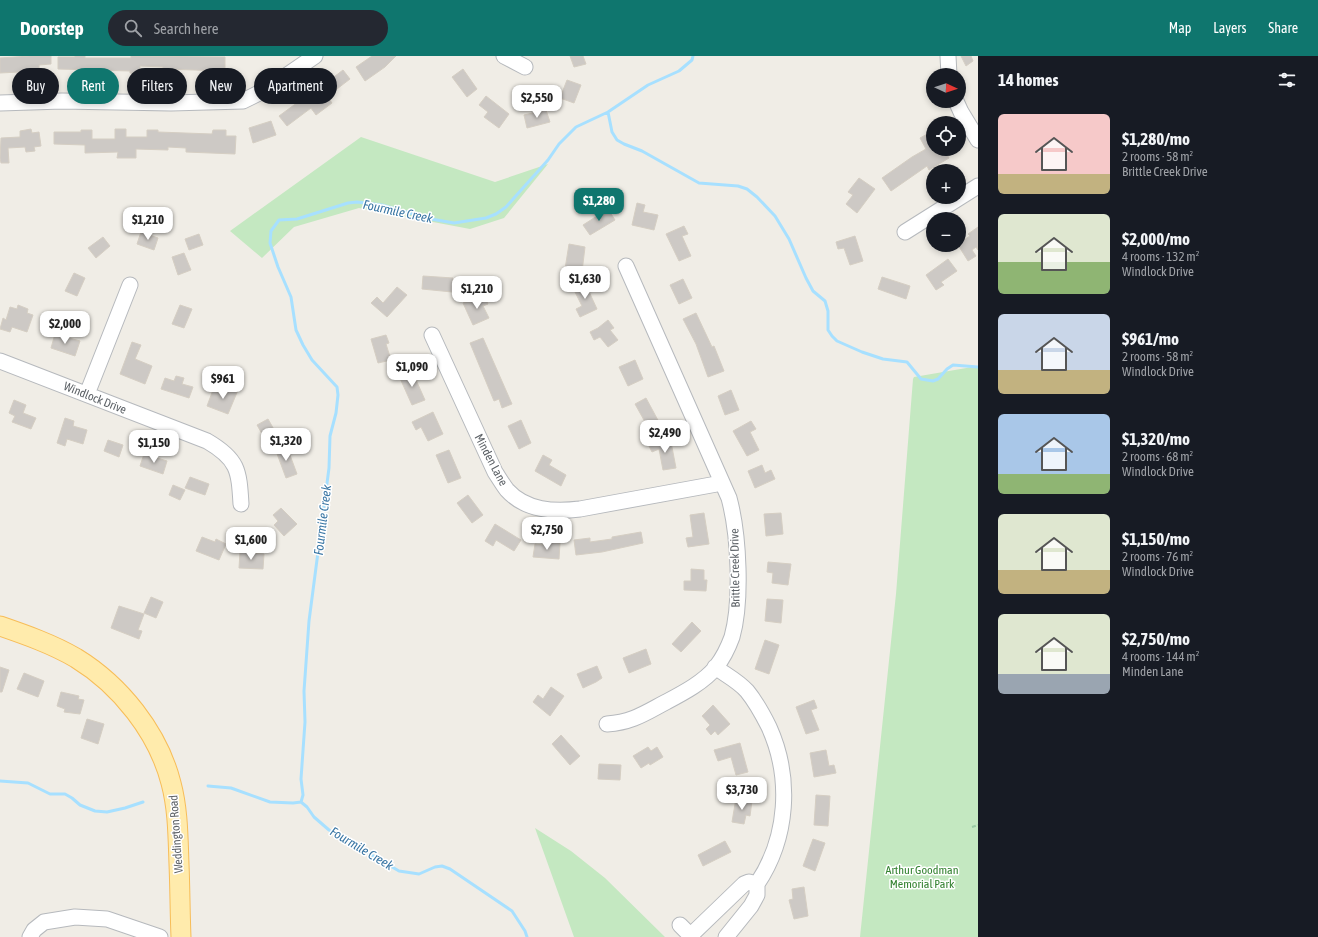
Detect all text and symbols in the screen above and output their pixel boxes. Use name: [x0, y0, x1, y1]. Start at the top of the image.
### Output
search box: [108, 10, 388, 46]
text: Doorstep: [20, 17, 84, 39]
icon: search: [122, 17, 144, 39]
text: Search here: [154, 20, 218, 37]
text: Map: [1169, 20, 1191, 36]
text: Layers: [1213, 20, 1246, 36]
text: Share: [1268, 20, 1298, 36]
chip: Buy: [12, 68, 59, 104]
chip: Rent: [67, 68, 119, 104]
chip: Filters: [127, 68, 187, 104]
chip: New: [195, 68, 246, 104]
chip: Apartment: [254, 68, 337, 104]
north arrow: [926, 68, 966, 108]
map controls: [926, 68, 966, 252]
icon: filters: [1276, 69, 1298, 91]
text: 14 homes: [998, 70, 1059, 90]
pin: $2,550: [504, 85, 570, 119]
text: $2,550: [521, 90, 553, 105]
button: locate: [926, 116, 966, 156]
text: $1,280/mo: [1122, 129, 1190, 149]
icon: home: [1030, 130, 1078, 178]
text: 2 rooms · 58 m²: [1122, 149, 1193, 164]
button: +: [926, 164, 966, 204]
text: Brittle Creek Drive: [1122, 164, 1208, 179]
pin: $1,280: [566, 188, 632, 222]
text: $1,280: [583, 193, 615, 208]
water label: Fourmile Creek: [362, 197, 434, 226]
pin: $1,210: [115, 207, 181, 241]
text: $1,210: [132, 212, 164, 227]
button: −: [926, 212, 966, 252]
text: $2,000/mo: [1122, 229, 1190, 249]
icon: home: [1030, 230, 1078, 278]
text: 4 rooms · 132 m²: [1122, 249, 1199, 264]
text: Windlock Drive: [1122, 264, 1194, 279]
pin: $1,630: [552, 266, 618, 300]
text: $1,630: [569, 271, 601, 286]
pin: $1,210: [444, 276, 510, 310]
text: $1,210: [461, 281, 493, 296]
pin: $2,000: [32, 311, 98, 345]
text: $2,000: [49, 316, 81, 331]
text: $961/mo: [1122, 329, 1179, 349]
icon: home: [1030, 330, 1078, 378]
text: 2 rooms · 58 m²: [1122, 349, 1193, 364]
pin: $1,090: [379, 354, 445, 388]
text: $1,090: [396, 359, 428, 374]
text: Windlock Drive: [1122, 364, 1194, 379]
pin: $961: [199, 366, 247, 400]
text: $961: [211, 371, 235, 386]
street label: Windlock Drive: [62, 379, 128, 417]
pin: $2,490: [632, 420, 698, 454]
text: $2,490: [649, 425, 681, 440]
pin: $1,320: [253, 428, 319, 462]
text: $1,320/mo: [1122, 429, 1190, 449]
pin: $1,150: [121, 430, 187, 464]
icon: home: [1030, 430, 1078, 478]
street label: Minden Lane: [472, 432, 510, 488]
text: $1,320: [270, 433, 302, 448]
text: $1,150: [138, 435, 170, 450]
text: 2 rooms · 68 m²: [1122, 449, 1193, 464]
text: Windlock Drive: [1122, 464, 1194, 479]
water label: Fourmile Creek: [311, 484, 334, 556]
pin: $2,750: [514, 517, 580, 551]
text: $2,750: [531, 522, 563, 537]
pin: $1,600: [218, 527, 284, 561]
street label: Brittle Creek Drive: [727, 528, 743, 608]
text: $1,150/mo: [1122, 529, 1190, 549]
icon: home: [1030, 530, 1078, 578]
text: $1,600: [235, 532, 267, 547]
text: 2 rooms · 76 m²: [1122, 549, 1193, 564]
text: Windlock Drive: [1122, 564, 1194, 579]
text: $2,750/mo: [1122, 629, 1190, 649]
icon: home: [1030, 630, 1078, 678]
text: 4 rooms · 144 m²: [1122, 649, 1199, 664]
text: Minden Lane: [1122, 664, 1183, 679]
pin: $3,730: [709, 777, 775, 811]
text: $3,730: [726, 782, 758, 797]
street label: Weddington Road: [166, 795, 186, 873]
water label: Fourmile Creek: [327, 824, 396, 873]
park label: Arthur Goodman Memorial Park: [886, 863, 958, 891]

